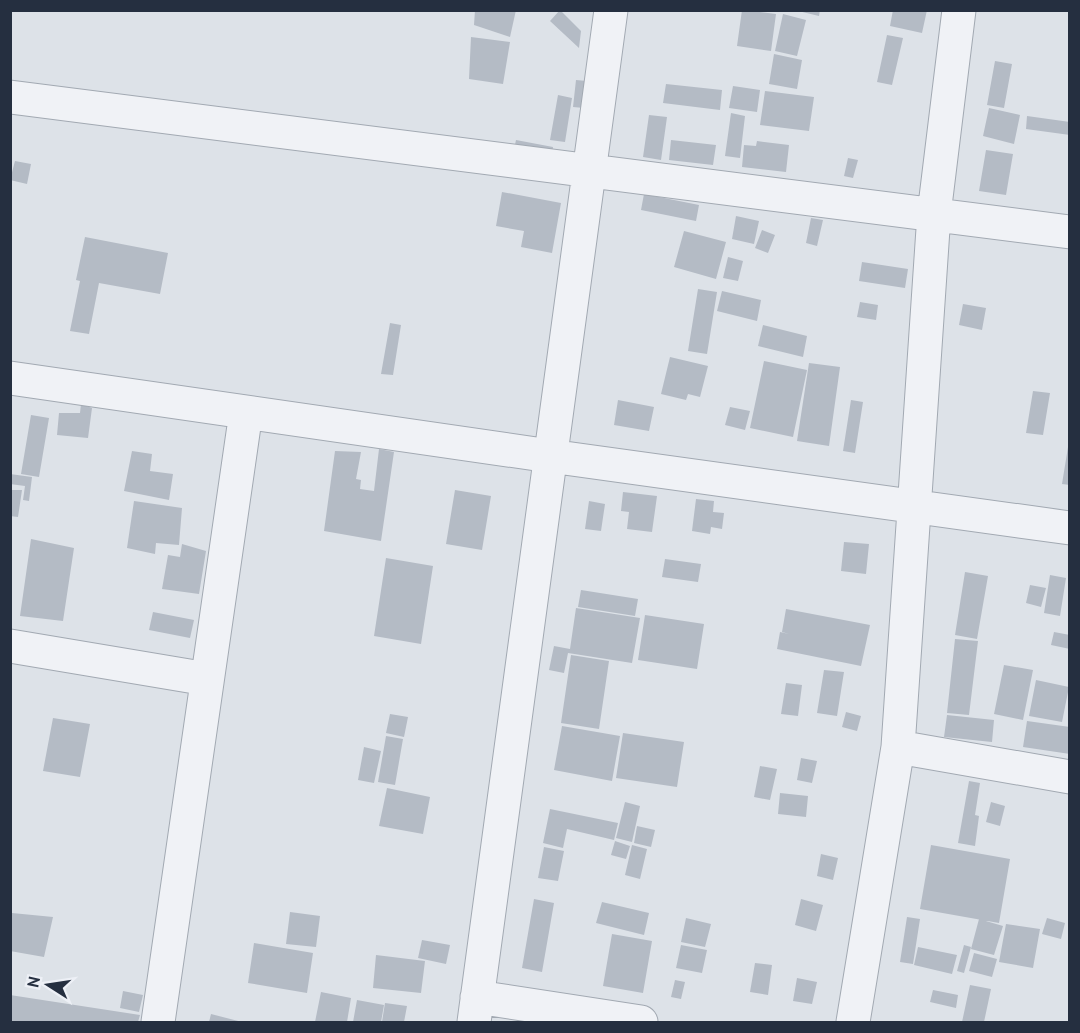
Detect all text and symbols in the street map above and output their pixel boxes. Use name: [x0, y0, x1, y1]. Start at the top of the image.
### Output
north arrow: [18, 955, 78, 1015]
text: N: [22, 975, 44, 989]

